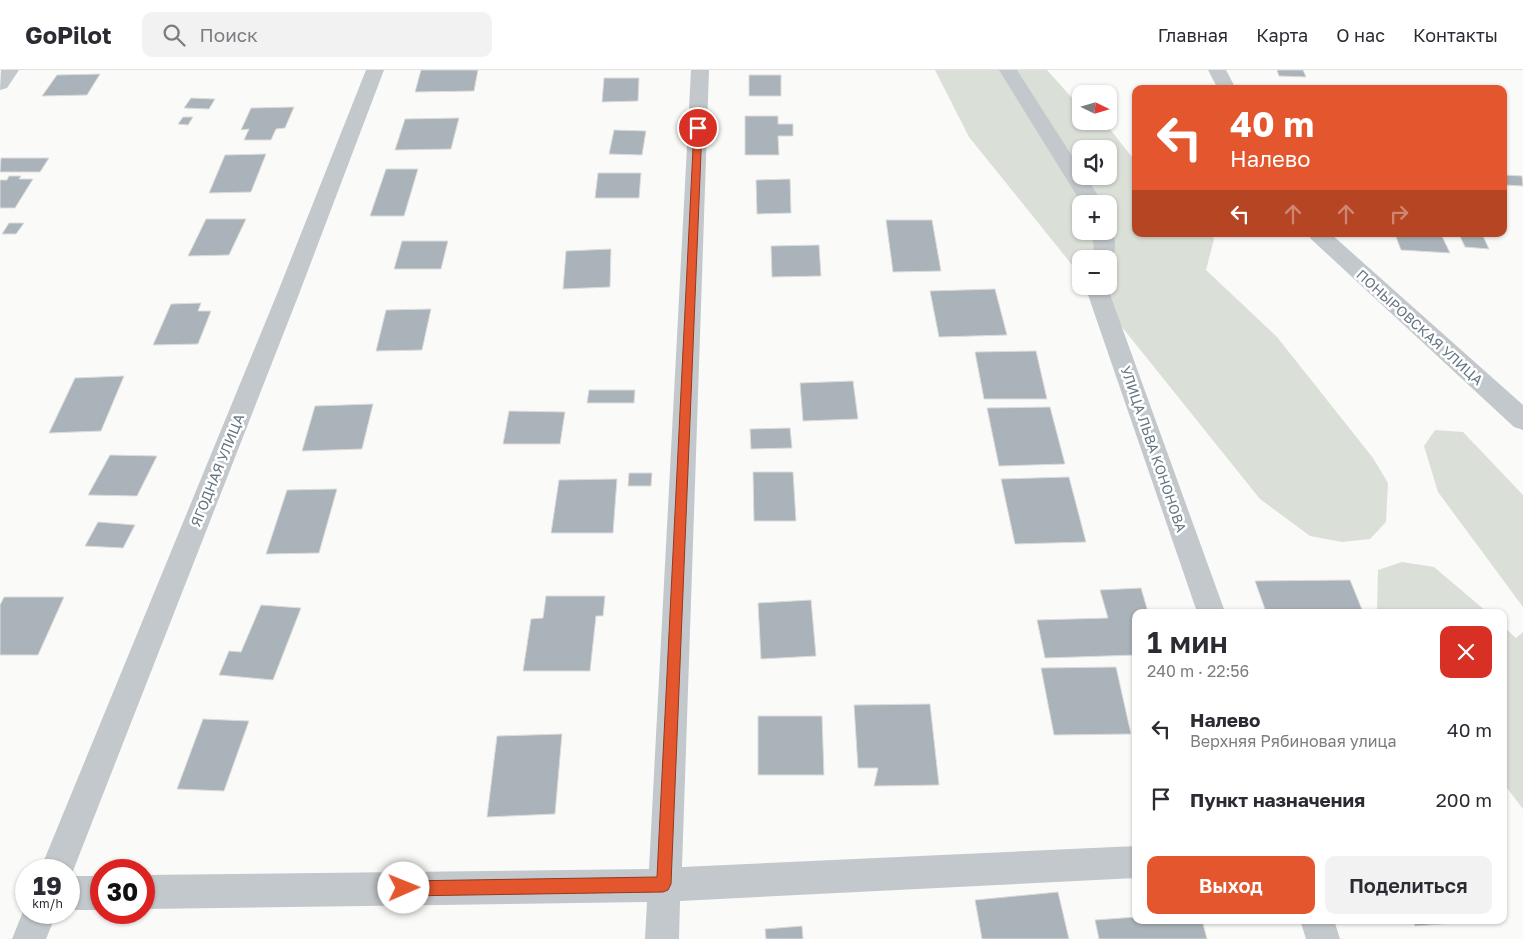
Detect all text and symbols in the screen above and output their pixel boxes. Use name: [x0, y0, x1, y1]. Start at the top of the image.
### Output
search box: [142, 12, 492, 57]
text: GoPilot: [25, 20, 112, 49]
icon: search: [160, 21, 188, 49]
text: Поиск: [200, 23, 258, 46]
text: Главная: [1158, 24, 1228, 46]
text: Карта: [1256, 24, 1308, 46]
text: О нас: [1336, 24, 1385, 46]
text: Контакты: [1413, 24, 1498, 46]
north arrow: [1072, 85, 1118, 130]
map controls: [1072, 85, 1117, 295]
text: 40 m: [1230, 103, 1314, 145]
icon: left: [1147, 105, 1212, 170]
pin: [677, 107, 719, 149]
icon: arrive: [684, 114, 712, 142]
button: sound: [1072, 140, 1117, 185]
text: Налево: [1230, 145, 1310, 172]
button: +: [1072, 195, 1117, 240]
icon: left: [1226, 200, 1254, 228]
icon: ahead: [1279, 200, 1307, 228]
icon: ahead: [1332, 200, 1360, 228]
icon: right: [1385, 200, 1413, 228]
button: −: [1072, 250, 1117, 295]
street label: ПОНЫРОВСКАЯ УЛИЦА: [1353, 266, 1487, 389]
street label: УЛИЦА ЛЬВА КОНОНОВА: [1118, 364, 1191, 535]
street label: ЯГОДНАЯ УЛИЦА: [187, 411, 248, 529]
text: 1 мин: [1147, 624, 1228, 660]
button: close: [1440, 626, 1492, 678]
text: 240 m · 22:56: [1147, 661, 1249, 681]
text: Налево: [1190, 708, 1260, 731]
icon: left: [1147, 715, 1175, 743]
text: 40 m: [1447, 718, 1492, 741]
text: Верхняя Рябиновая улица: [1190, 731, 1397, 751]
icon: arrive: [1147, 785, 1175, 813]
text: Пункт назначения: [1190, 788, 1365, 811]
text: 200 m: [1436, 788, 1492, 811]
button: Выход: [1147, 856, 1315, 914]
button: Поделиться: [1325, 856, 1492, 914]
speed limit sign: 30: [90, 859, 155, 924]
position arrow: [377, 861, 429, 913]
text: 19: [33, 870, 62, 901]
text: km/h: [32, 896, 63, 911]

